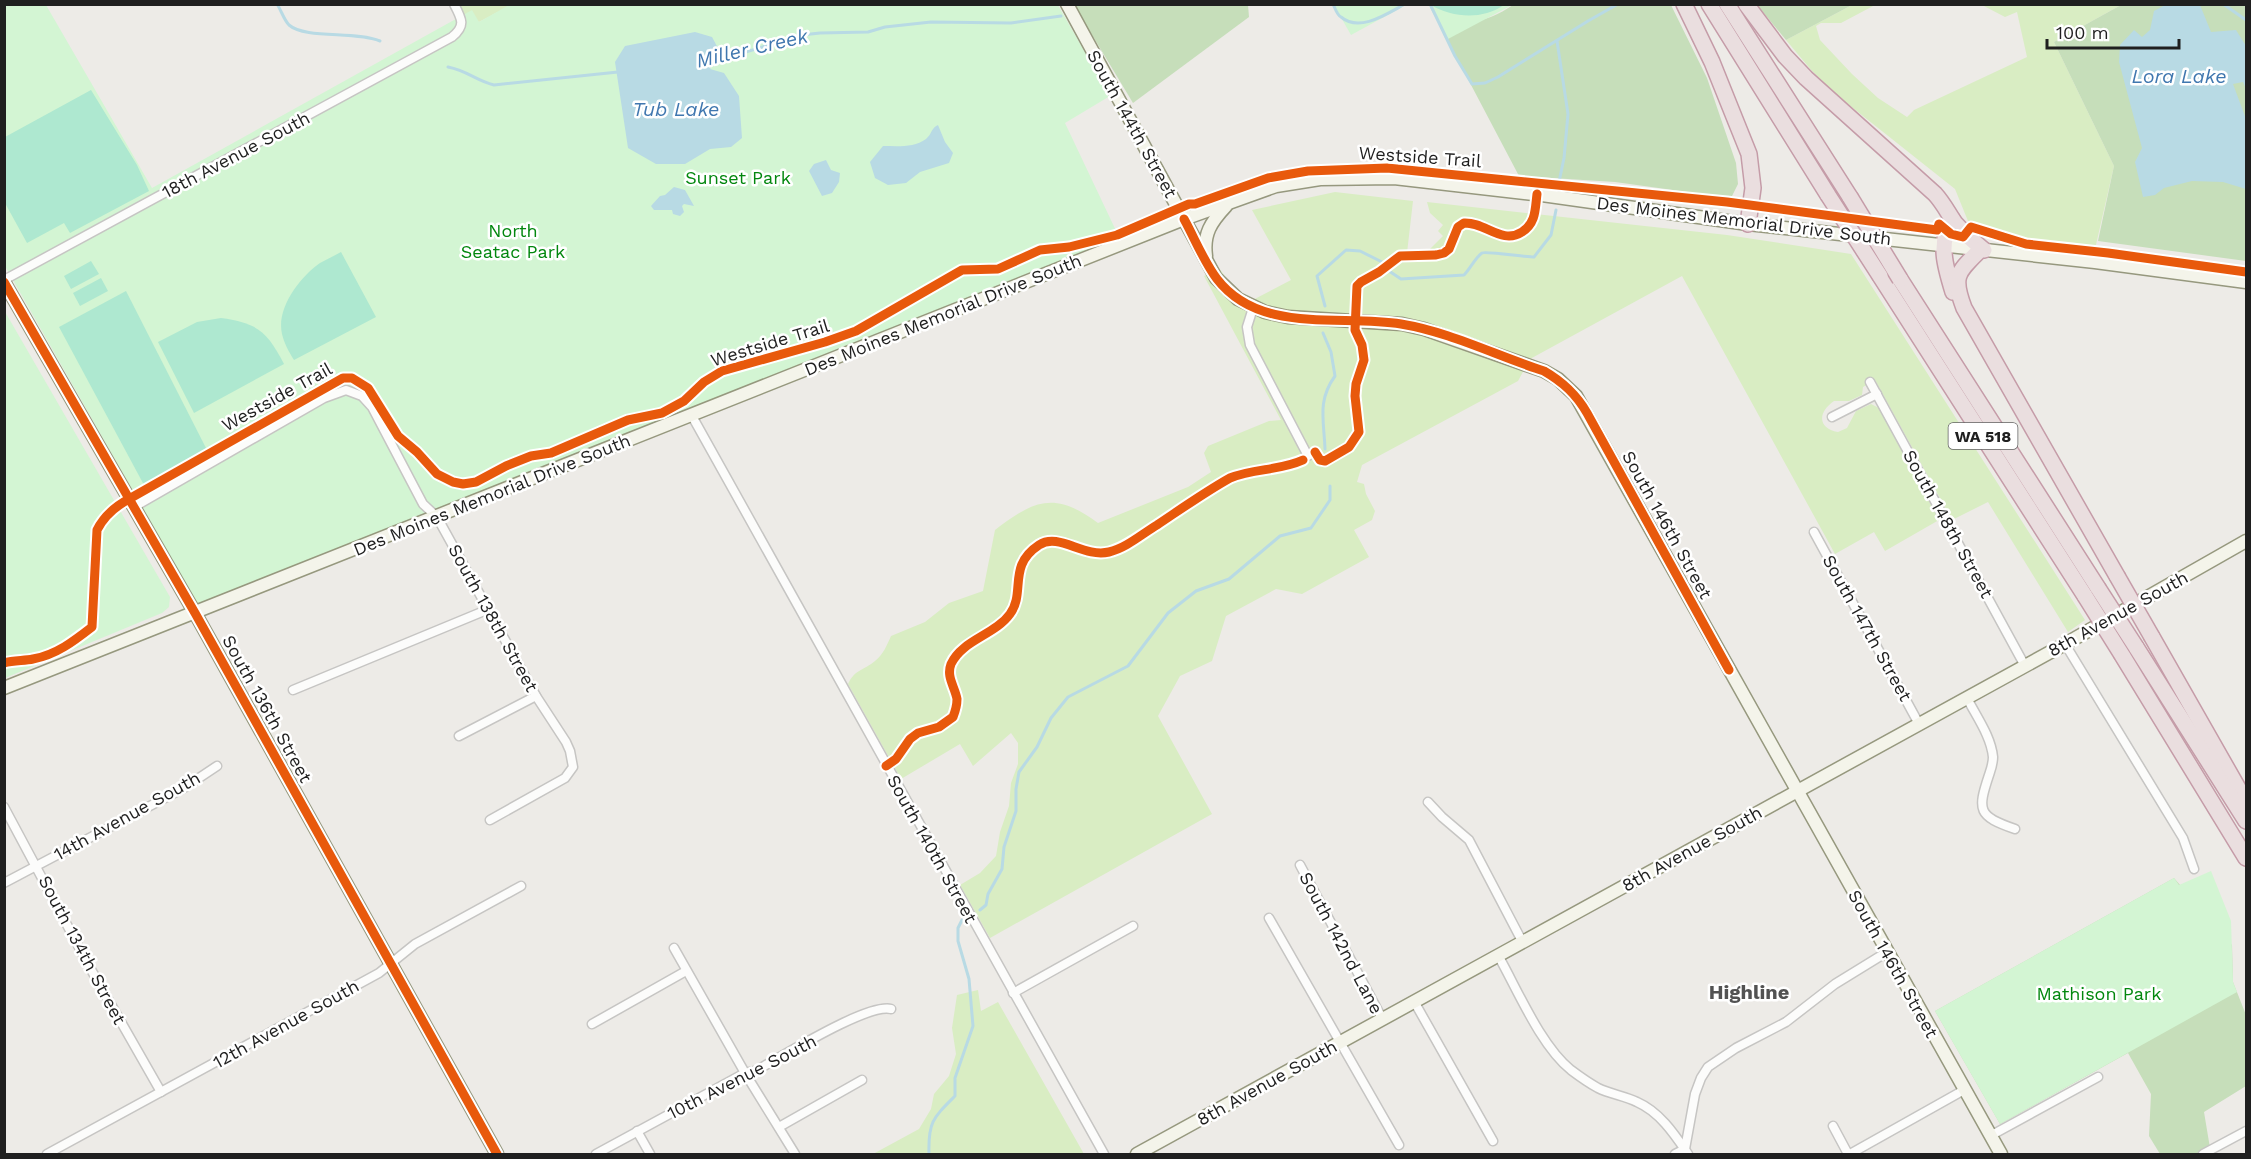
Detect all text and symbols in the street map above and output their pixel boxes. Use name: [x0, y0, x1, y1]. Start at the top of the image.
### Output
scale bar: [2047, 12, 2179, 50]
text: 100 m: [2056, 22, 2109, 43]
water label: Miller Creek: [694, 23, 811, 73]
street label: South 144th Street: [1083, 46, 1182, 202]
water label: Lora Lake: [2131, 64, 2227, 88]
water label: Tub Lake: [632, 97, 720, 121]
street label: 18th Avenue South: [158, 107, 313, 202]
street label: Westside Trail: [1358, 142, 1483, 171]
park label: Sunset Park: [685, 167, 791, 188]
street label: Des Moines Memorial Drive South: [1595, 192, 1893, 249]
park label: North Seatac Park: [461, 220, 565, 262]
street label: Des Moines Memorial Drive South: [801, 249, 1084, 380]
street label: Westside Trail: [708, 314, 832, 371]
street label: Westside Trail: [218, 357, 336, 436]
road number: WA 518: [1948, 423, 2018, 449]
street label: Des Moines Memorial Drive South: [350, 429, 633, 560]
street label: South 148th Street: [1899, 446, 1998, 602]
street label: South 146th Street: [1618, 447, 1717, 603]
street label: South 138th Street: [444, 540, 543, 696]
street label: South 147th Street: [1818, 551, 1917, 705]
street label: 8th Avenue South: [2044, 566, 2192, 661]
street label: South 136th Street: [218, 631, 317, 787]
street label: 14th Avenue South: [50, 767, 204, 865]
street label: South 140th Street: [883, 771, 982, 927]
street label: 8th Avenue South: [1618, 801, 1766, 896]
street label: South 142nd Lane: [1295, 868, 1388, 1017]
street label: South 134th Street: [34, 872, 131, 1028]
street label: South 146th Street: [1844, 886, 1943, 1042]
street label: 12th Avenue South: [209, 975, 362, 1072]
district label: Highline: [1709, 980, 1789, 1004]
park label: Mathison Park: [2037, 983, 2161, 1004]
street label: 10th Avenue South: [664, 1030, 820, 1123]
street label: 8th Avenue South: [1193, 1035, 1341, 1130]

